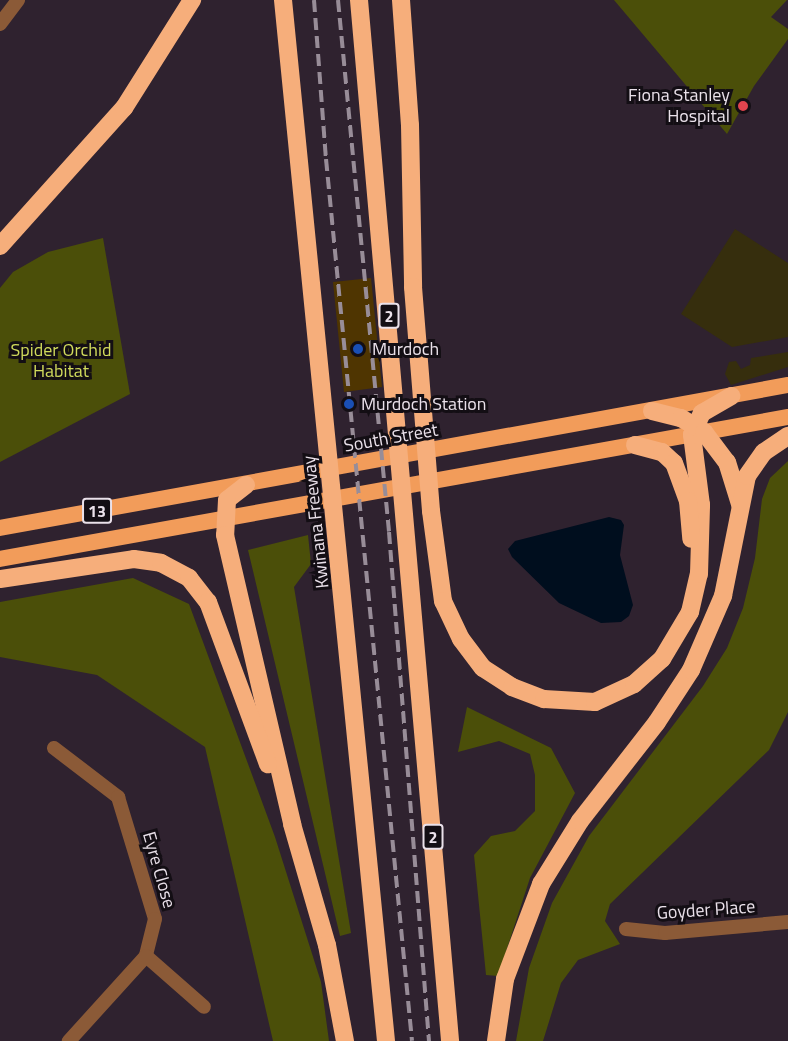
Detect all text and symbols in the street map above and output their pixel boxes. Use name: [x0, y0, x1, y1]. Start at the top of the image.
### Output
place label: Fiona Stanley Hospital: [628, 85, 730, 128]
marker: Fiona Stanley Hospital: [734, 97, 752, 115]
road number: 2: [378, 303, 400, 329]
place label: Murdoch: [372, 338, 439, 360]
park label: Spider Orchid Habitat: [11, 340, 111, 382]
marker: Murdoch: [349, 340, 367, 358]
place label: Murdoch Station: [361, 393, 487, 415]
marker: Murdoch Station: [342, 397, 356, 411]
street label: South Street: [342, 419, 440, 457]
street label: Kwinana Freeway: [298, 455, 334, 589]
road number: 13: [82, 498, 112, 524]
road number: 2: [422, 824, 444, 850]
street label: Eyre Close: [138, 829, 180, 911]
street label: Goyder Place: [656, 896, 756, 924]

